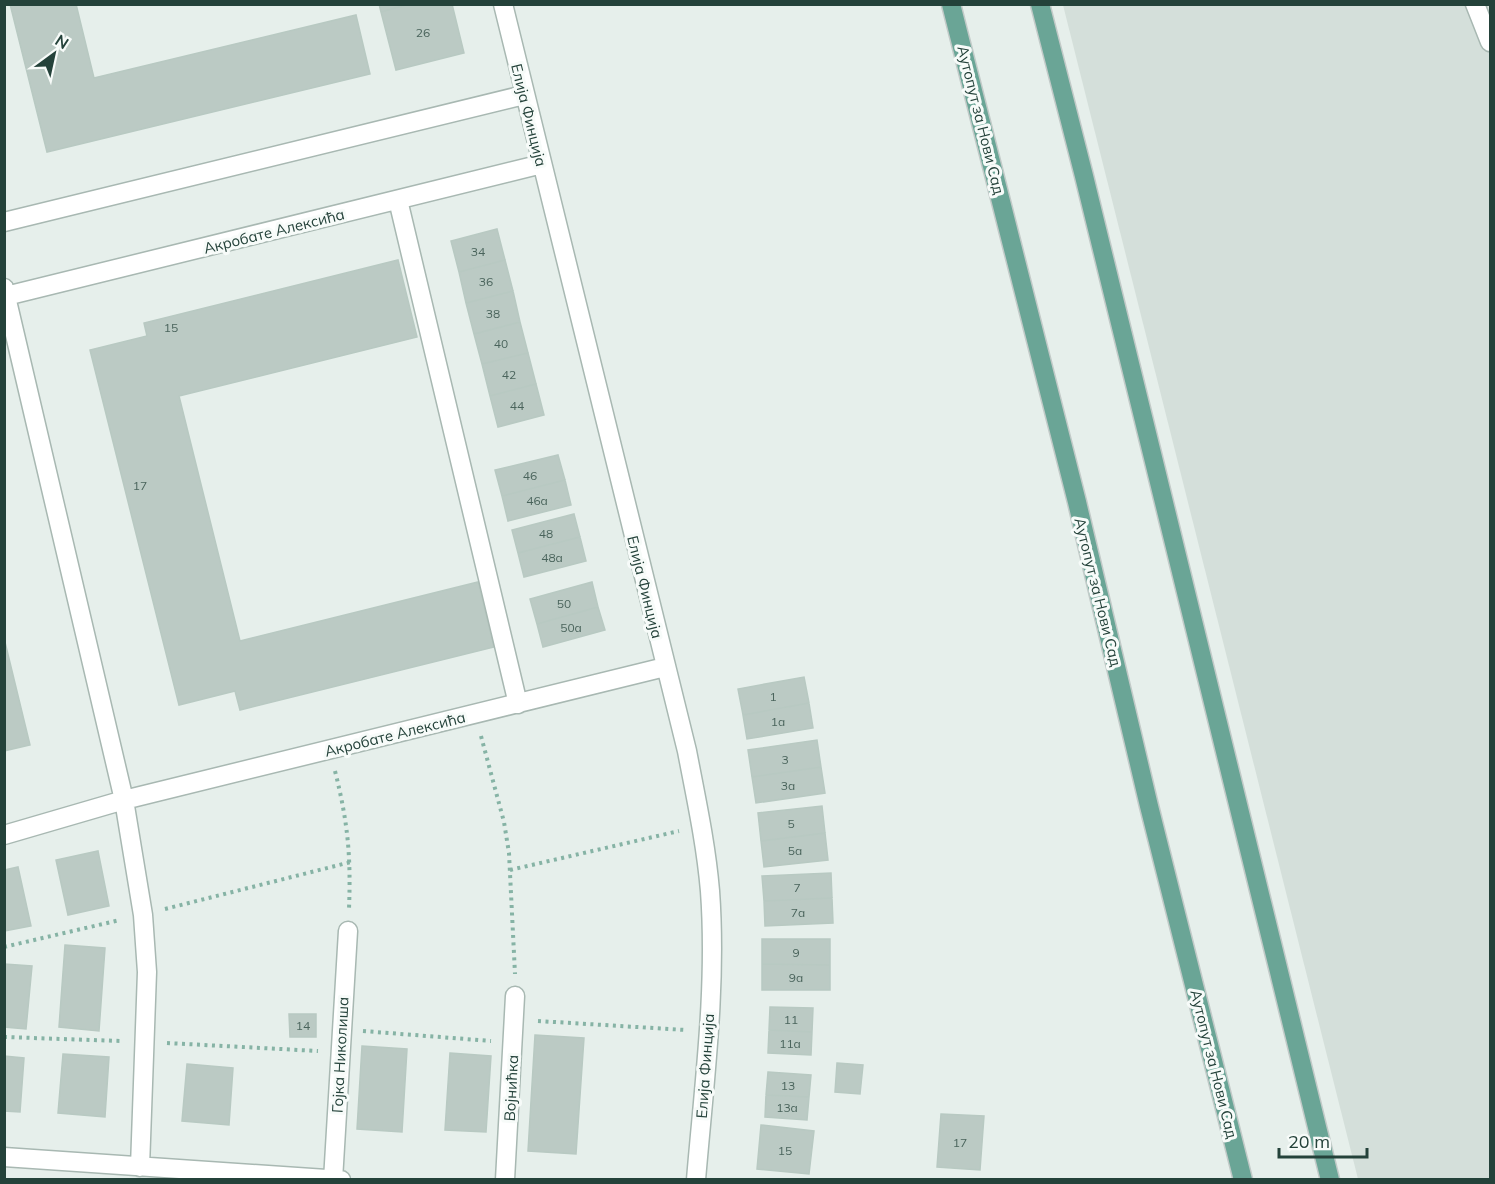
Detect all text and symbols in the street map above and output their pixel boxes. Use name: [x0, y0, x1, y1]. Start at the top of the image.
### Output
north arrow: [24, 24, 84, 84]
house number: 26: [416, 25, 430, 40]
text: N: [52, 30, 73, 53]
street label: Аутопут за Нови Сад: [953, 44, 1009, 196]
street label: Елија Финција: [507, 62, 551, 168]
street label: Акробате Алексића: [202, 204, 346, 258]
house number: 34: [471, 244, 485, 259]
house number: 36: [479, 274, 493, 289]
house number: 38: [486, 306, 500, 321]
house number: 15: [164, 320, 178, 335]
house number: 40: [494, 336, 508, 351]
house number: 42: [502, 367, 516, 382]
house number: 44: [510, 398, 524, 413]
house number: 46: [523, 468, 537, 483]
house number: 17: [133, 478, 147, 493]
house number: 46a: [526, 493, 548, 508]
street label: Аутопут за Нови Сад: [1070, 516, 1126, 668]
house number: 48: [539, 526, 553, 541]
street label: Елија Финција: [623, 534, 667, 640]
house number: 48a: [541, 550, 563, 565]
house number: 50: [557, 596, 571, 611]
house number: 50a: [560, 620, 582, 635]
house number: 1: [769, 689, 777, 704]
street label: Акробате Алексића: [323, 707, 467, 761]
house number: 1a: [771, 714, 785, 729]
house number: 3: [781, 752, 789, 767]
house number: 3a: [781, 778, 795, 793]
house number: 5: [787, 816, 795, 831]
house number: 5a: [788, 843, 802, 858]
house number: 7: [793, 880, 801, 895]
house number: 7a: [791, 905, 805, 920]
house number: 9: [792, 945, 800, 960]
house number: 9a: [789, 970, 803, 985]
street label: Аутопут за Нови Сад: [1186, 988, 1242, 1140]
street label: Гојка Николиша: [327, 996, 353, 1114]
house number: 11: [784, 1012, 798, 1027]
street label: Елија Финција: [692, 1013, 718, 1119]
house number: 14: [296, 1018, 310, 1033]
house number: 11a: [779, 1036, 801, 1051]
street label: Војнићка: [500, 1054, 522, 1122]
house number: 13: [781, 1078, 795, 1093]
house number: 13a: [776, 1100, 798, 1115]
scale bar: [1279, 1121, 1368, 1159]
text: 20 m: [1288, 1130, 1330, 1153]
house number: 17: [953, 1135, 967, 1150]
house number: 15: [778, 1143, 792, 1158]

